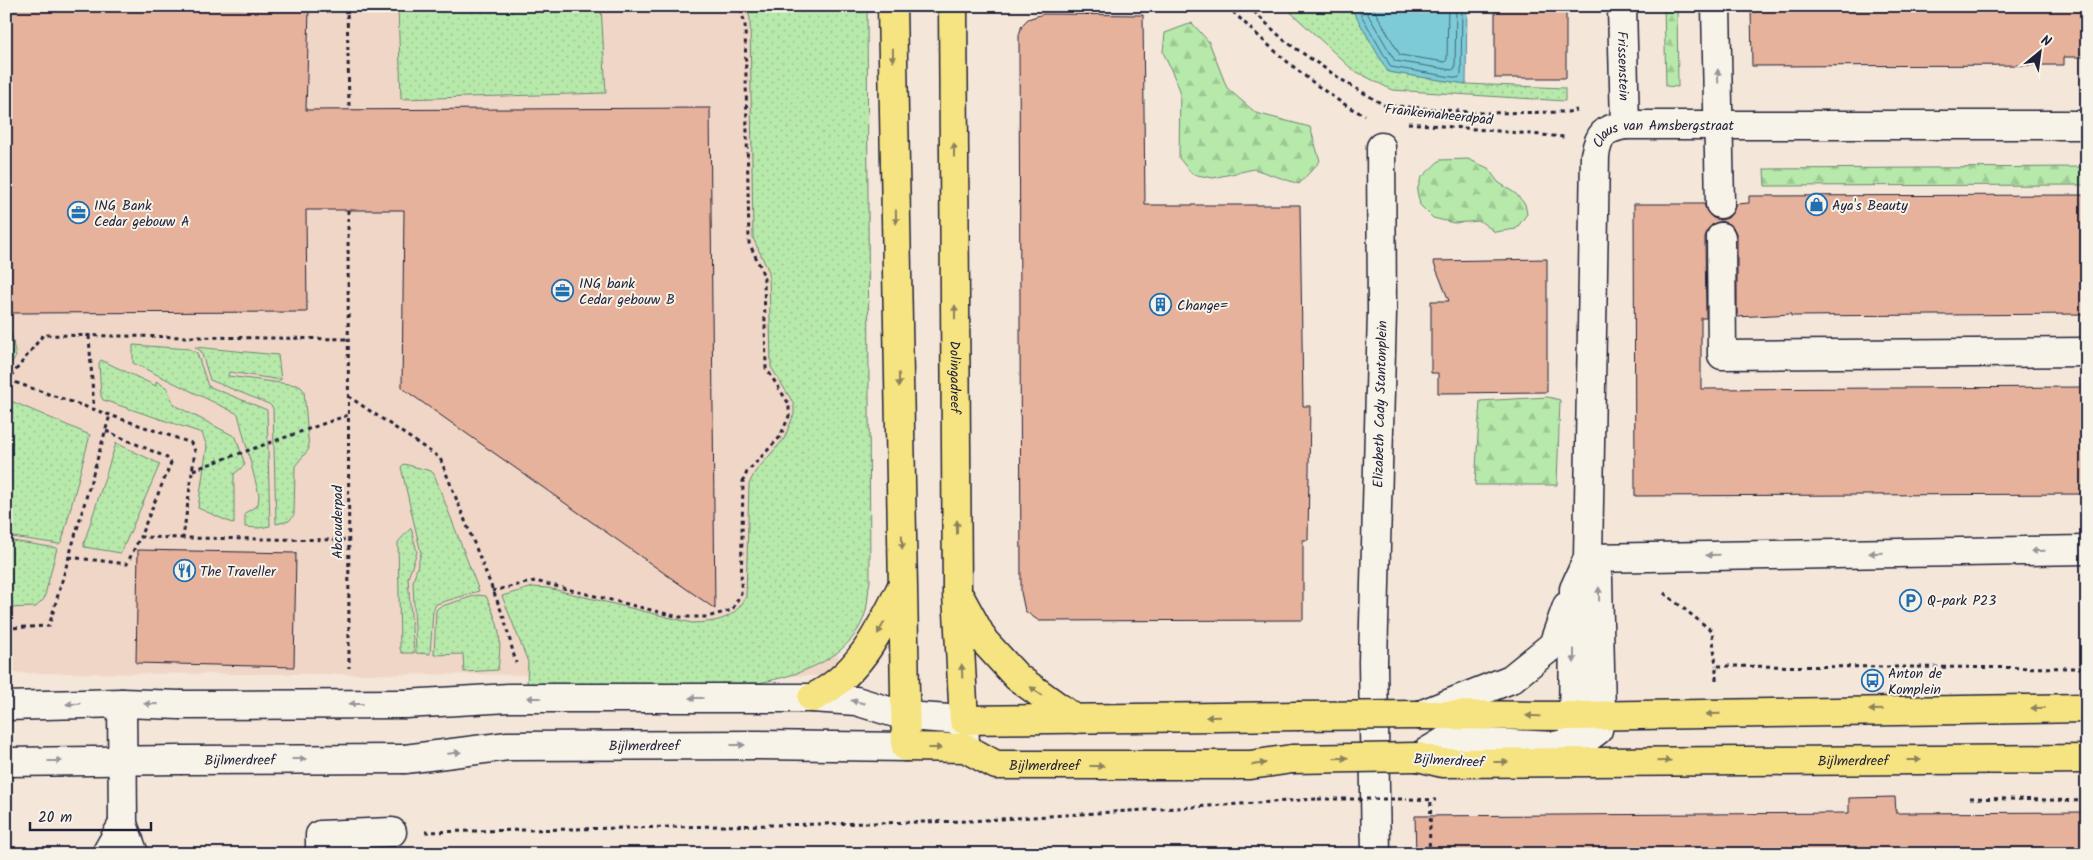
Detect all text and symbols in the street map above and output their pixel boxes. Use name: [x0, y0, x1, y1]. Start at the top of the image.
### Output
north arrow: [2016, 28, 2066, 78]
text: N: [2037, 30, 2055, 53]
street label: Frissenstein: [1611, 31, 1634, 101]
one-way arrow: [889, 47, 897, 63]
one-way arrow: [1714, 68, 1722, 84]
street label: Frankemaheerdpad: [1384, 98, 1495, 132]
street label: Claus van Amsbergstraat: [1587, 115, 1735, 151]
one-way arrow: [950, 142, 958, 158]
shop icon: Aya's Beauty: [1804, 193, 1828, 217]
place label: ING Bank Cedar gebouw A: [94, 195, 189, 233]
place label: Aya's Beauty: [1832, 195, 1908, 217]
office icon: ING Bank Cedar gebouw A: [66, 201, 90, 225]
one-way arrow: [892, 210, 900, 226]
place label: ING bank Cedar gebouw B: [579, 273, 675, 311]
office icon: ING bank Cedar gebouw B: [551, 279, 575, 303]
building icon: Change=: [1149, 293, 1173, 317]
place label: Change=: [1177, 295, 1229, 317]
one-way arrow: [951, 304, 959, 320]
street label: Elizabeth Cady Stantonplein: [1367, 320, 1394, 488]
street label: Dolingadreef: [943, 341, 966, 415]
one-way arrow: [895, 372, 903, 388]
street label: Abcouderpad: [327, 484, 349, 559]
one-way arrow: [953, 519, 961, 535]
one-way arrow: [898, 535, 906, 551]
one-way arrow: [2030, 547, 2046, 555]
one-way arrow: [1867, 549, 1883, 557]
one-way arrow: [1705, 551, 1721, 559]
restaurant icon: The Traveller: [172, 559, 196, 583]
place label: The Traveller: [200, 561, 277, 583]
one-way arrow: [1595, 586, 1603, 602]
parking icon: Q-park P23: [1899, 588, 1923, 612]
place label: Q-park P23: [1927, 590, 1996, 612]
one-way arrow: [877, 621, 885, 636]
one-way arrow: [1570, 648, 1578, 664]
one-way arrow: [957, 663, 965, 679]
place label: Anton de Komplein: [1888, 663, 1943, 701]
bus stop icon: Anton de Komplein: [1860, 669, 1884, 693]
one-way arrow: [1030, 685, 1043, 696]
one-way arrow: [526, 694, 542, 702]
one-way arrow: [688, 694, 704, 702]
one-way arrow: [851, 698, 866, 706]
one-way arrow: [65, 700, 81, 708]
one-way arrow: [143, 700, 159, 708]
one-way arrow: [348, 700, 364, 708]
one-way arrow: [2030, 704, 2046, 712]
one-way arrow: [1867, 706, 1883, 714]
one-way arrow: [1705, 710, 1721, 718]
one-way arrow: [1525, 712, 1541, 720]
one-way arrow: [1205, 713, 1221, 721]
street label: Bijlmerdreef: [609, 735, 681, 758]
one-way arrow: [730, 741, 746, 749]
one-way arrow: [927, 744, 943, 752]
street label: Bijlmerdreef: [1413, 748, 1487, 774]
one-way arrow: [446, 749, 462, 757]
street label: Bijlmerdreef: [205, 750, 277, 772]
street label: Bijlmerdreef: [1818, 750, 1891, 773]
one-way arrow: [1333, 754, 1349, 762]
one-way arrow: [291, 755, 307, 763]
street label: Bijlmerdreef: [1009, 755, 1082, 777]
one-way arrow: [1906, 756, 1922, 764]
one-way arrow: [47, 757, 63, 765]
one-way arrow: [1656, 757, 1672, 765]
one-way arrow: [1493, 758, 1509, 766]
one-way arrow: [1251, 760, 1267, 768]
one-way arrow: [1089, 762, 1105, 770]
scale bar: [30, 800, 151, 832]
text: 20 m: [38, 806, 72, 830]

